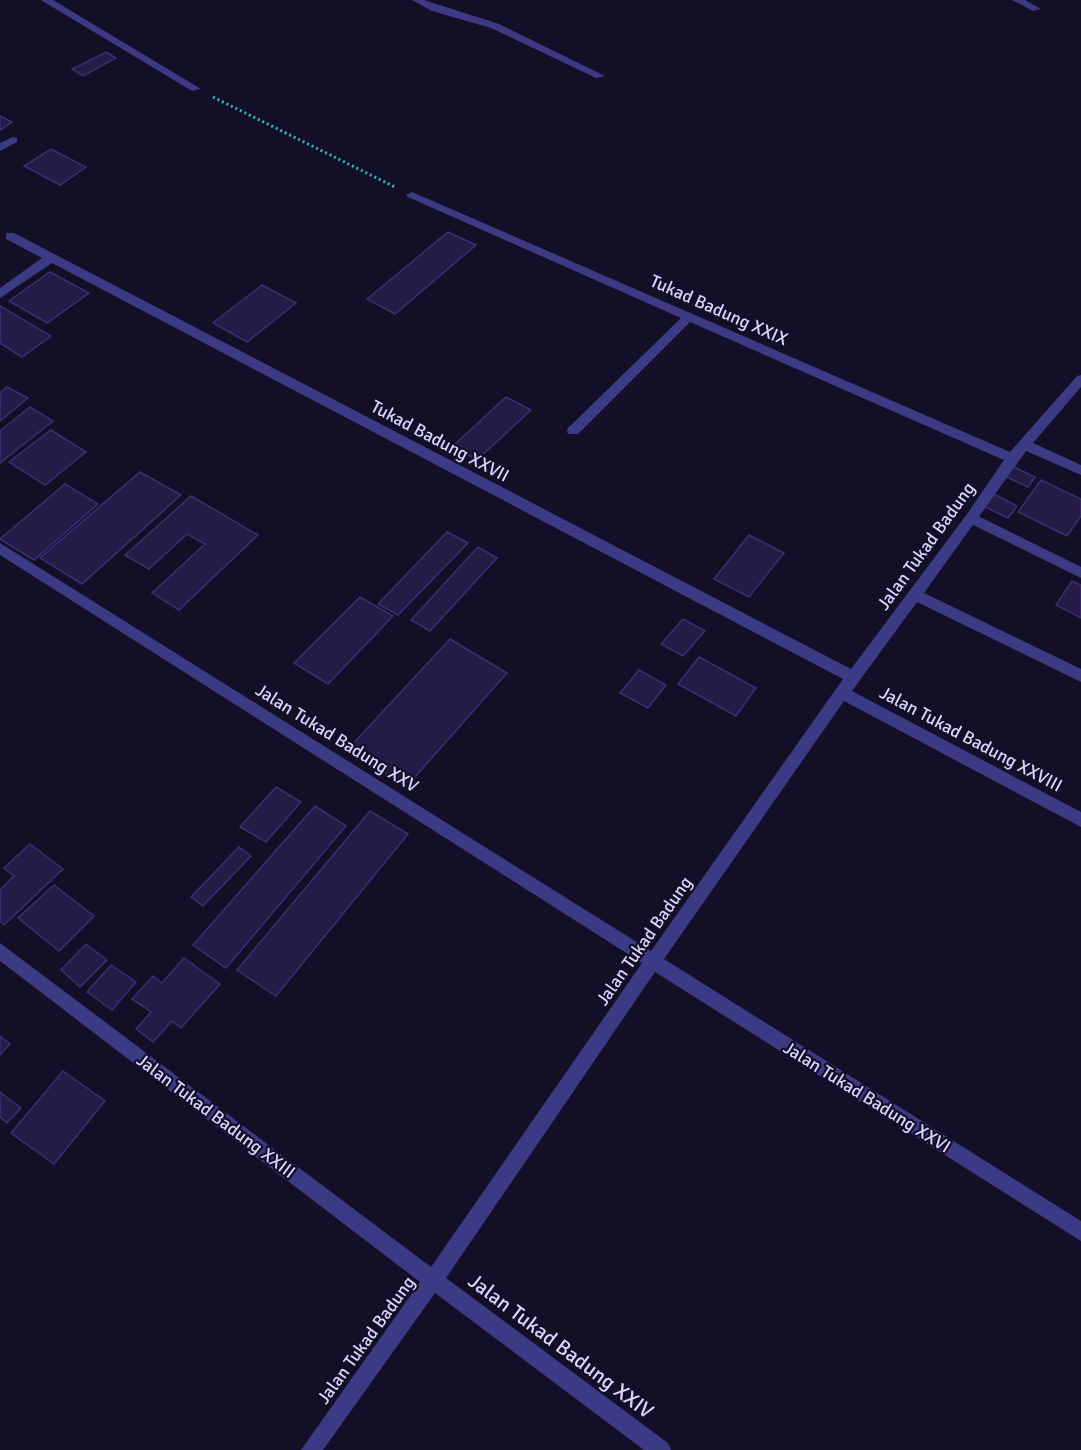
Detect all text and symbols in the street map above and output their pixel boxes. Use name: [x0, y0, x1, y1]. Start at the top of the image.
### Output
street label: Tukad Badung XXIX: [647, 270, 792, 350]
street label: Tukad Badung XXVII: [367, 395, 513, 487]
street label: Jalan Tukad Badung: [872, 478, 980, 614]
street label: Jalan Tukad Badung XXV: [252, 679, 423, 797]
street label: Jalan Tukad Badung XXVIII: [876, 681, 1066, 797]
street label: Jalan Tukad Badung: [591, 872, 697, 1010]
street label: Jalan Tukad Badung XXVI: [779, 1037, 955, 1157]
street label: Jalan Tukad Badung XXIII: [132, 1049, 300, 1183]
street label: Jalan Tukad Badung XXIV: [463, 1268, 659, 1424]
street label: Jalan Tukad Badung: [312, 1272, 420, 1408]

